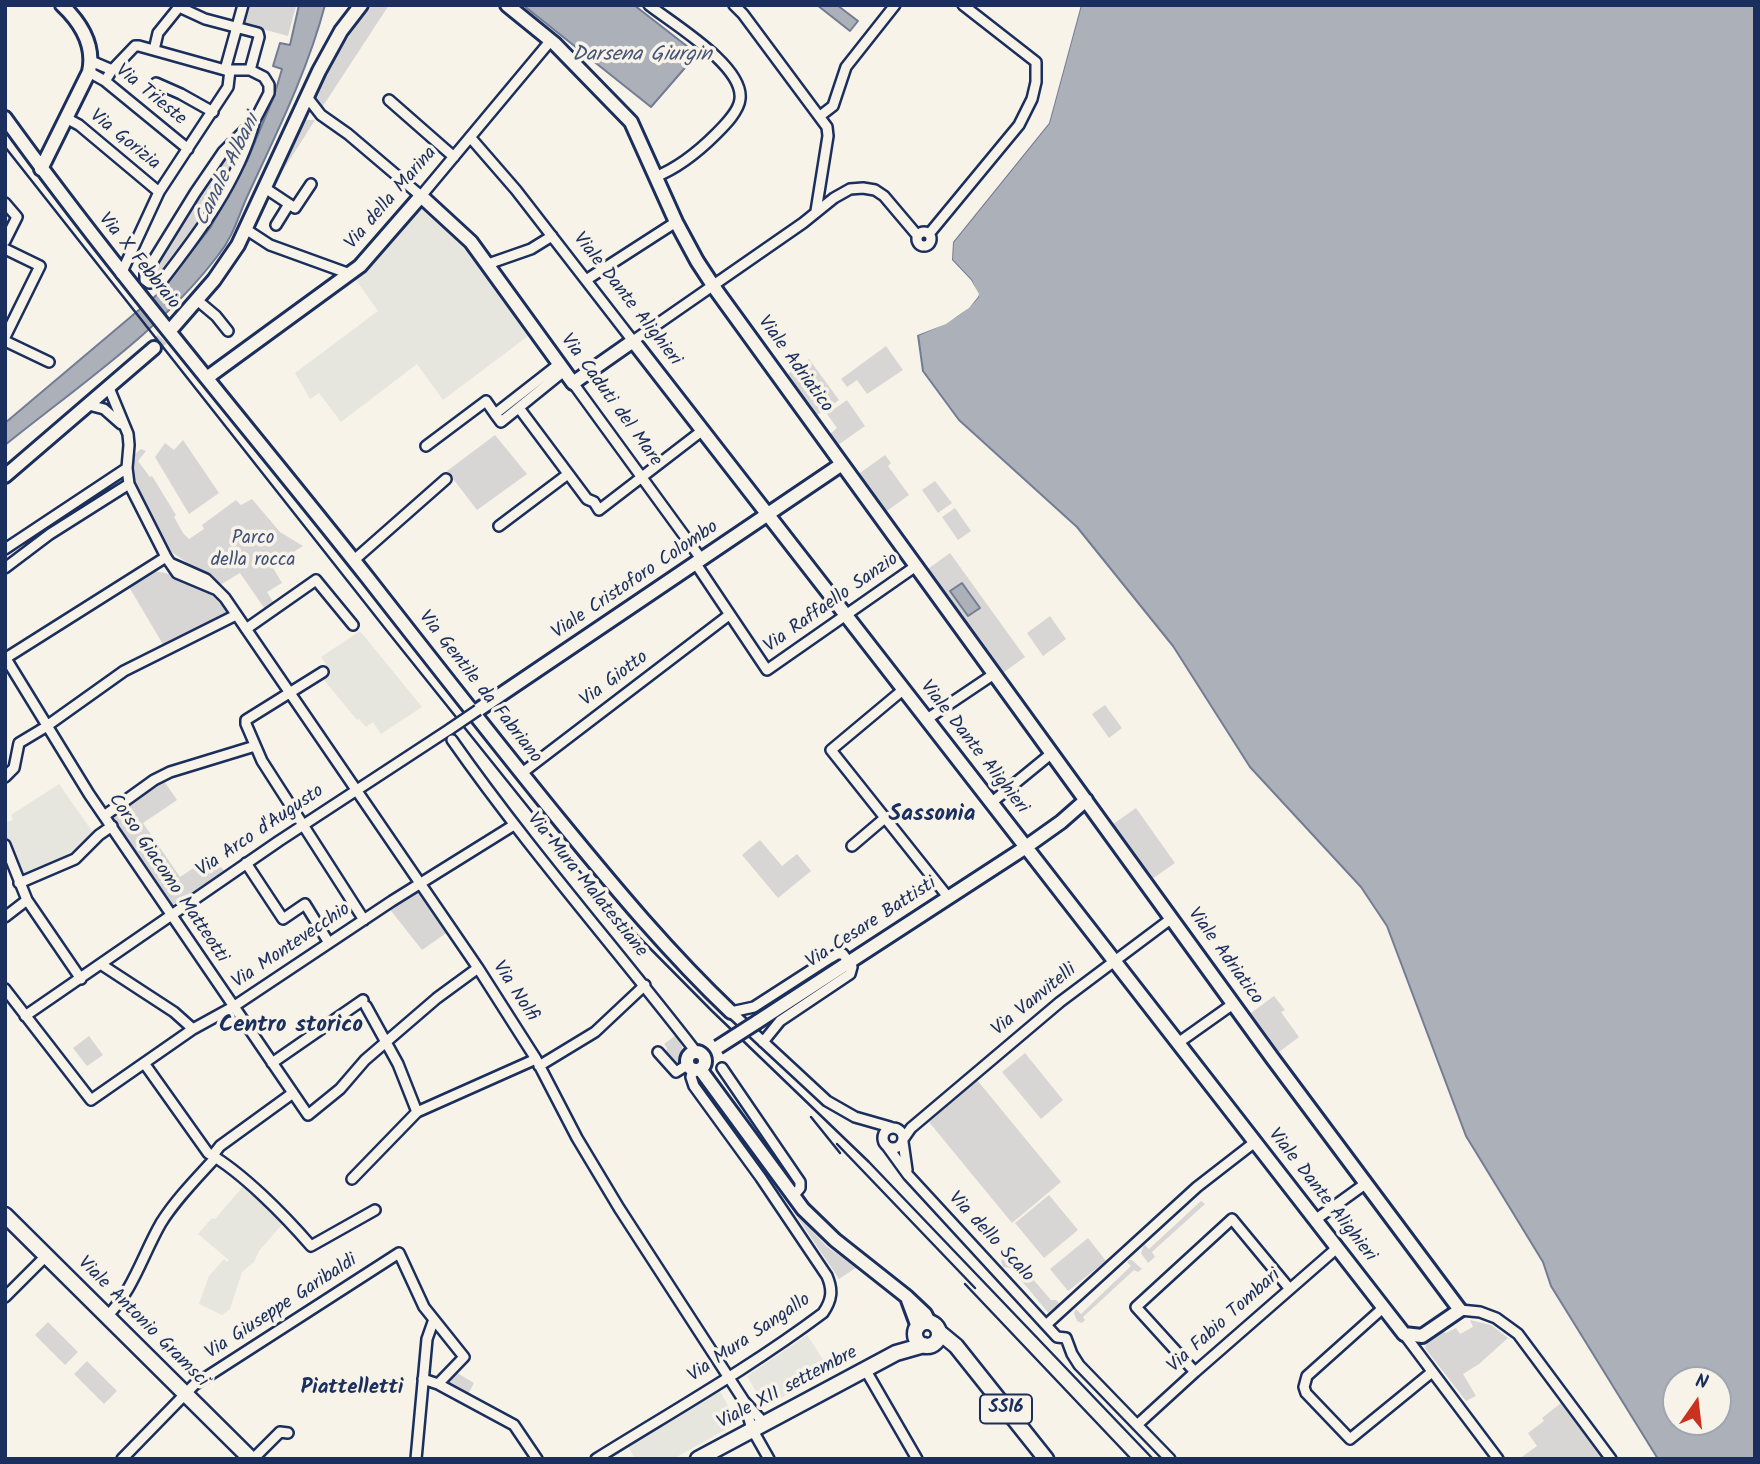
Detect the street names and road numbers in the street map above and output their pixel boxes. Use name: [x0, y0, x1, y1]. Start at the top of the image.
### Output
street label: Via Trieste: [110, 60, 190, 132]
street label: Via Gorizia: [84, 106, 164, 176]
street label: Via della Marina: [341, 143, 443, 255]
street label: Via X Febbraio: [92, 209, 184, 315]
street label: Viale Dante Alighieri: [567, 229, 685, 371]
street label: Viale Adriatico: [751, 312, 837, 418]
street label: Via Caduti del Mare: [554, 330, 666, 472]
street label: Viale Cristoforo Colombo: [548, 517, 724, 645]
street label: Via Raffaello Sanzio: [760, 549, 904, 659]
street label: Via Gentile da Fabriano: [412, 607, 546, 769]
street label: Via Giotto: [577, 647, 653, 713]
street label: Viale Dante Alighieri: [914, 677, 1032, 819]
street label: Via Arco d'Augusto: [193, 781, 329, 883]
street label: Corso Giacomo Matteotti: [102, 790, 232, 968]
street label: Via Mura Malatestiane: [521, 809, 651, 963]
street label: Via Cesare Battisti: [803, 873, 941, 975]
street label: Via Montevecchio: [229, 899, 355, 995]
street label: Viale Adriatico: [1181, 904, 1267, 1010]
street label: Via Nolfi: [486, 958, 542, 1026]
street label: Via Vanvitelli: [988, 960, 1082, 1042]
street label: Viale Dante Alighieri: [1262, 1125, 1380, 1267]
street label: Via dello Scalo: [942, 1188, 1038, 1288]
street label: Via Giuseppe Garibaldi: [202, 1250, 362, 1366]
street label: Viale Antonio Gramsci: [72, 1253, 212, 1393]
street label: Via Fabio Tombari: [1164, 1265, 1286, 1379]
street label: Via Mura Sangallo: [684, 1290, 816, 1388]
street label: Viale XII settembre: [714, 1342, 862, 1436]
road number: SS16: [980, 1394, 1032, 1424]

